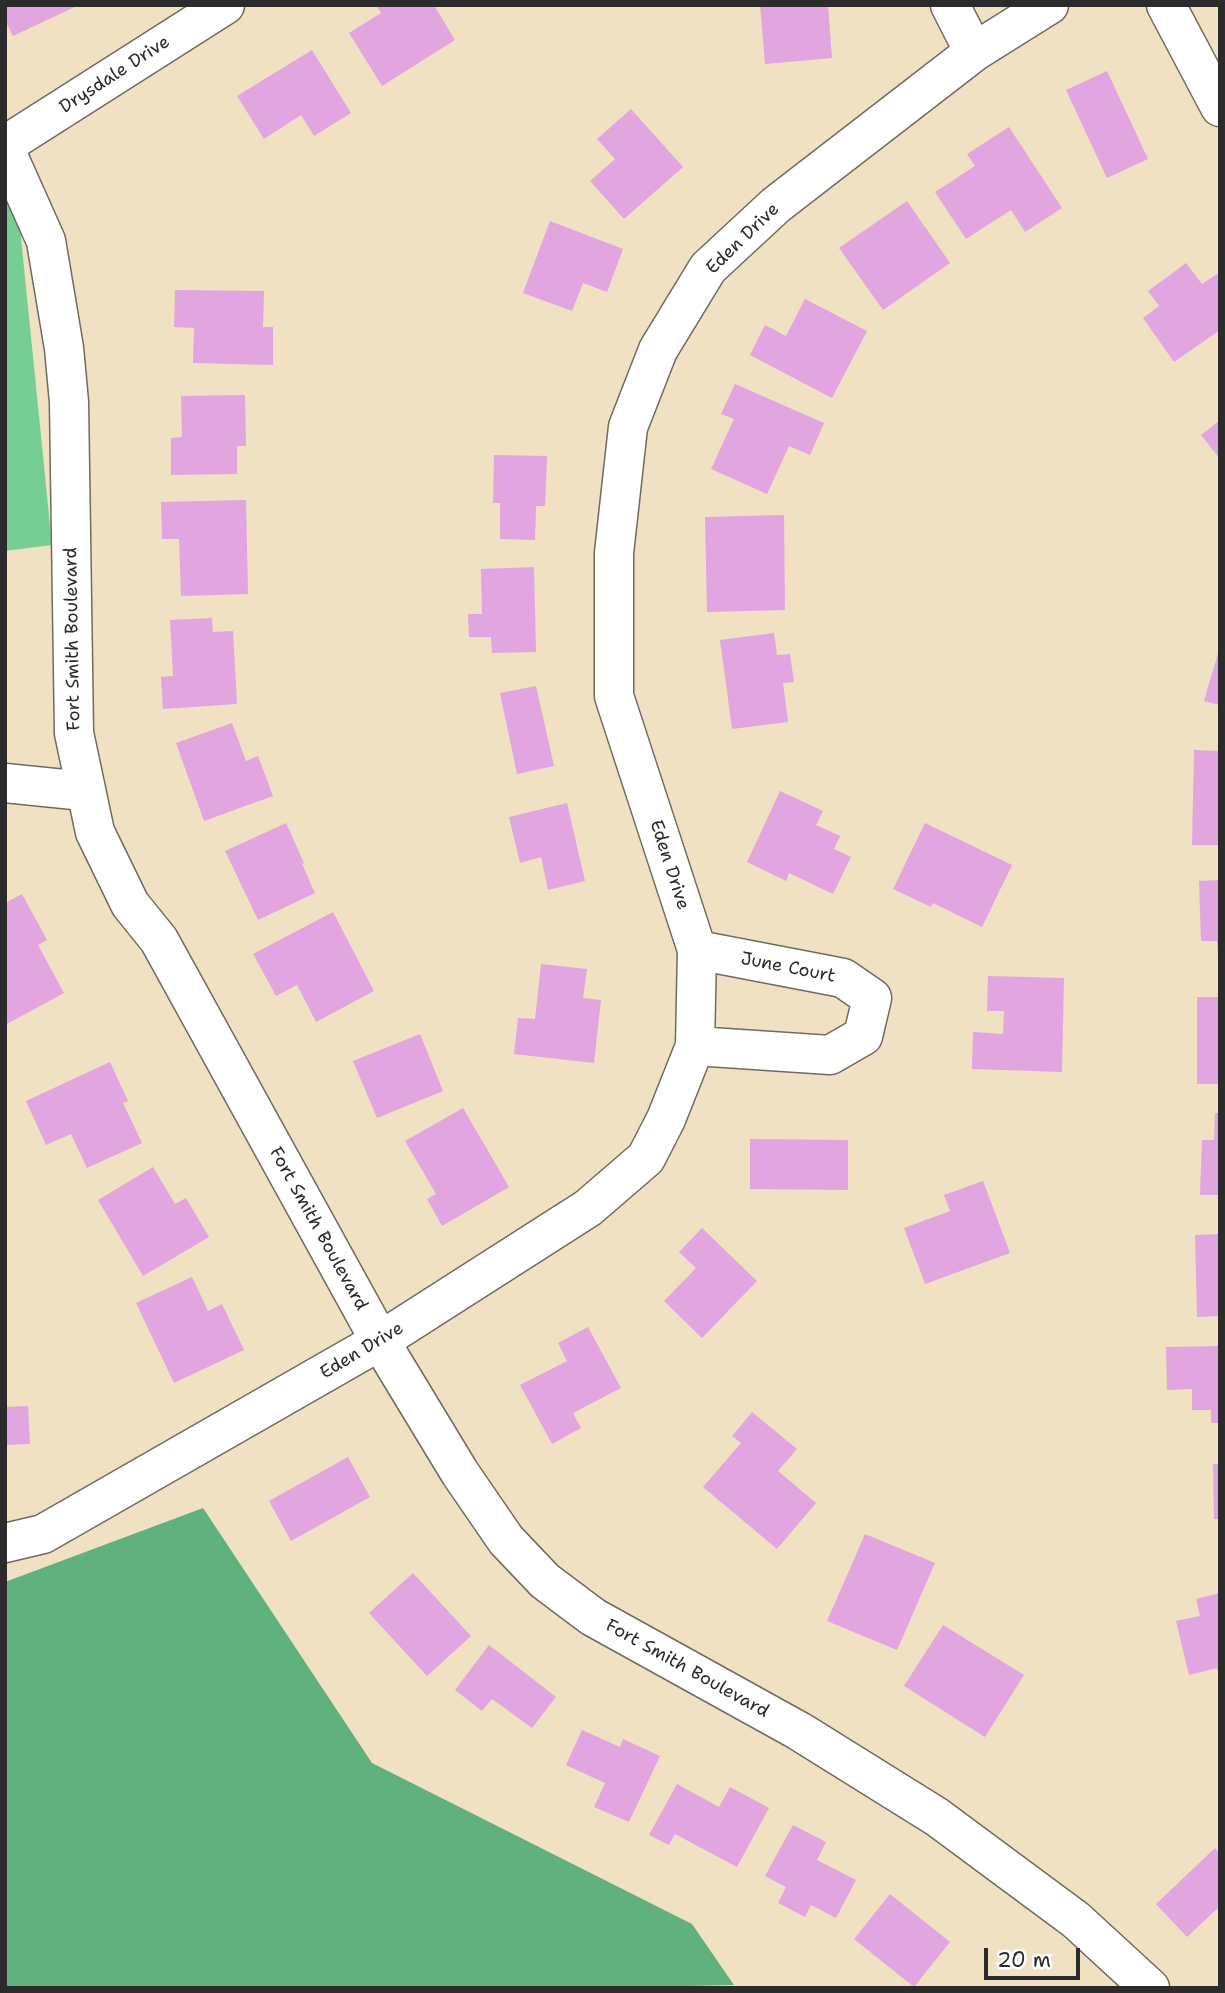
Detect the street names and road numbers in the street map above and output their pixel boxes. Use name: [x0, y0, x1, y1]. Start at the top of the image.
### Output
street label: Drysdale Drive: [56, 31, 174, 119]
street label: Eden Drive: [702, 199, 784, 279]
street label: Fort Smith Boulevard: [61, 547, 85, 731]
street label: Eden Drive: [644, 817, 694, 913]
street label: June Court: [739, 948, 837, 988]
street label: Fort Smith Boulevard: [264, 1144, 372, 1314]
street label: Eden Drive: [316, 1318, 408, 1384]
street label: Fort Smith Boulevard: [602, 1615, 772, 1723]

